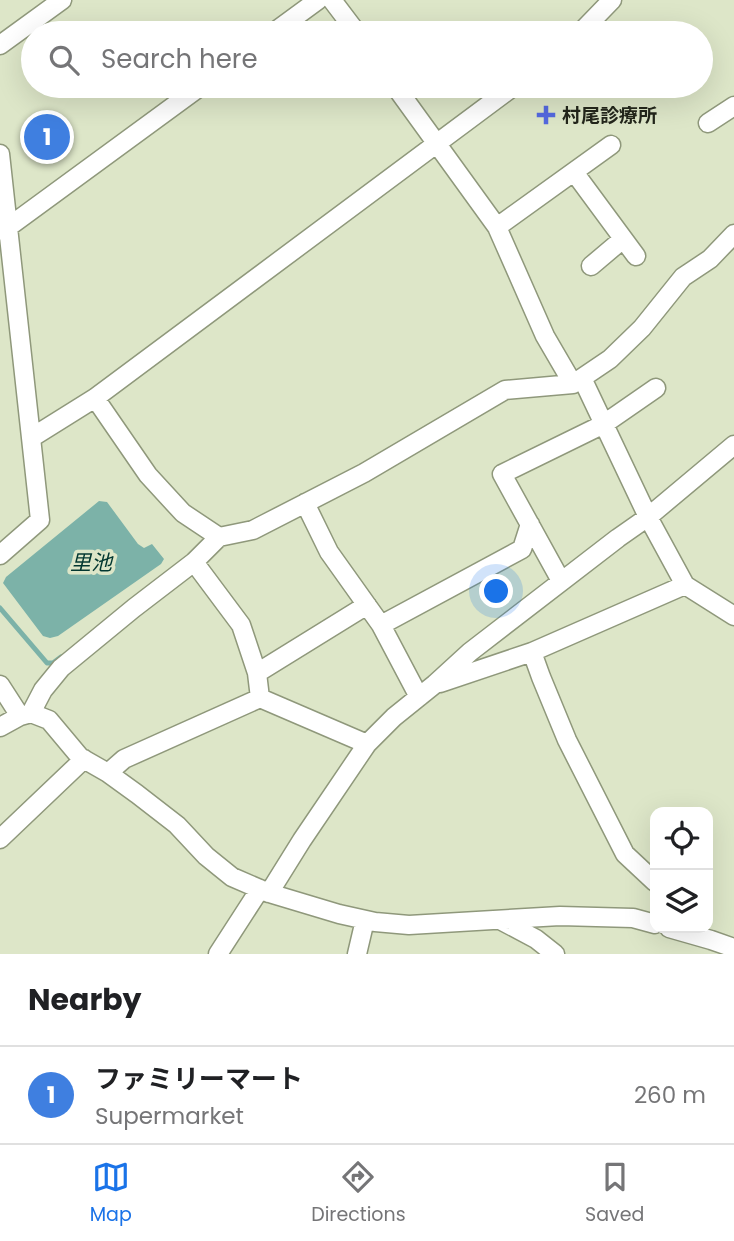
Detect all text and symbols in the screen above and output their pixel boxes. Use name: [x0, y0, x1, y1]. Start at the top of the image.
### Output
search box: [21, 21, 713, 98]
icon: search: [45, 41, 83, 79]
text: Search here: [101, 41, 258, 77]
place label: 村尾診療所: [562, 102, 657, 129]
marker: 村尾診療所: [536, 105, 556, 125]
pin: 1: [24, 111, 70, 163]
water label: 里池: [70, 548, 114, 577]
your location: [479, 574, 513, 608]
map controls: [650, 807, 713, 933]
button: locate: [650, 807, 713, 870]
button: layers: [650, 870, 713, 933]
text: Nearby: [28, 978, 142, 1021]
text: ファミリーマート: [95, 1061, 303, 1097]
text: 1: [47, 1079, 55, 1111]
text: 260 m: [634, 1079, 706, 1111]
text: Supermarket: [95, 1100, 244, 1132]
tab: Map: [90, 1158, 132, 1229]
tab: Directions: [311, 1158, 406, 1229]
tab: Saved: [585, 1158, 644, 1229]

